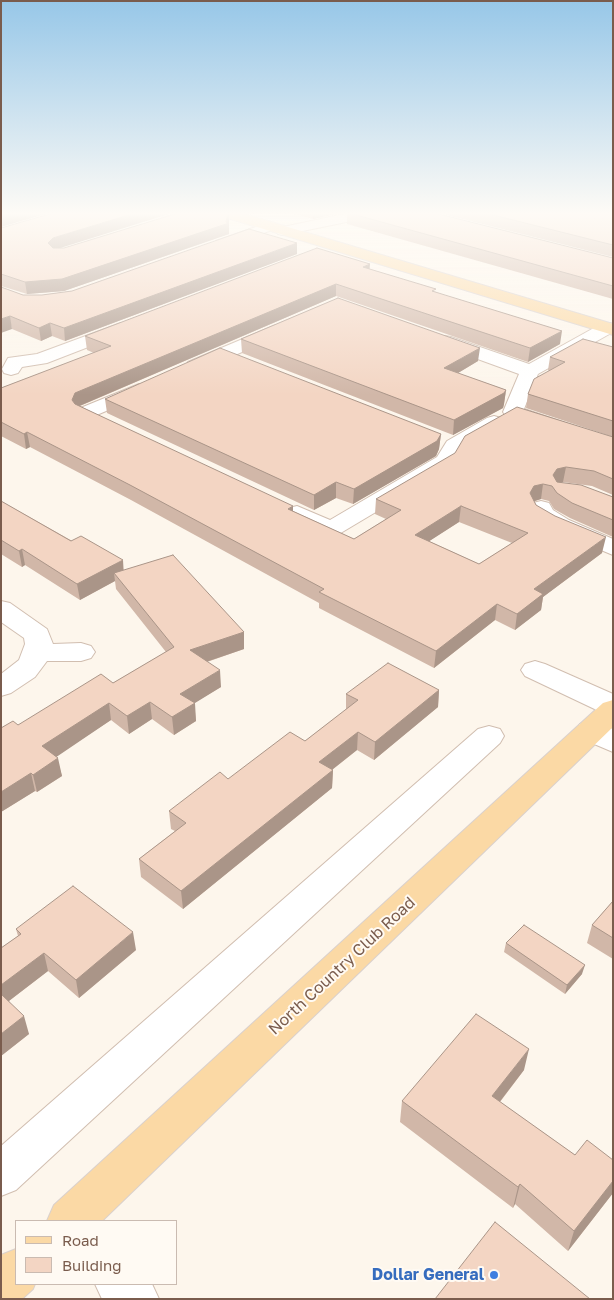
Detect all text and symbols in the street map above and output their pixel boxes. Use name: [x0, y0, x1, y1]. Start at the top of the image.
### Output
street label: North Country Club Road: [265, 893, 419, 1039]
legend: [15, 1220, 178, 1285]
text: Road: [62, 1231, 99, 1249]
text: Building: [62, 1256, 122, 1274]
place label: Dollar General: [372, 1265, 484, 1285]
marker: Dollar General: [488, 1269, 500, 1281]

